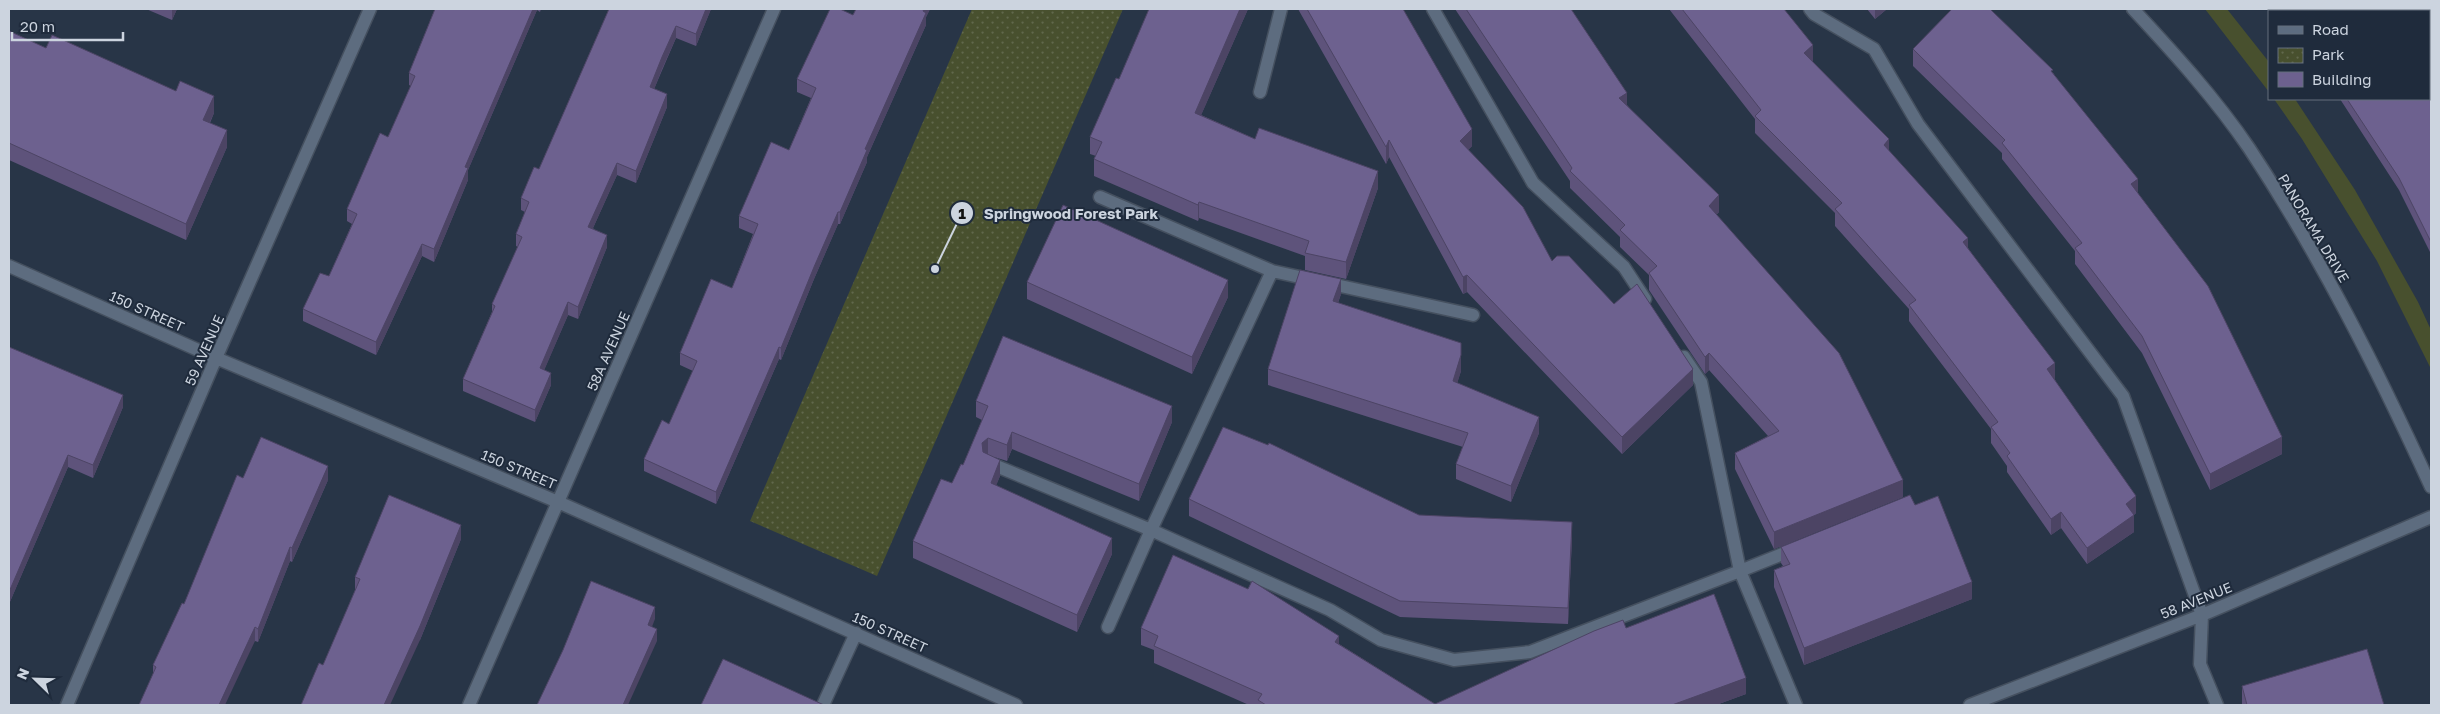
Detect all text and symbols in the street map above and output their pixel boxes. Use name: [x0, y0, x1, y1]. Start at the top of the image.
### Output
scale bar: [12, 10, 124, 42]
legend: [2268, 10, 2430, 100]
text: 20 m: [20, 17, 55, 35]
text: Road: [2312, 20, 2349, 38]
text: Park: [2312, 45, 2345, 63]
text: Building: [2312, 70, 2372, 88]
street label: PANORAMA DRIVE: [2275, 171, 2353, 285]
callout: Springwood Forest Park: [949, 198, 1168, 228]
text: 1: [958, 204, 966, 222]
text: Springwood Forest Park: [984, 204, 1158, 222]
street label: 150 STREET: [107, 287, 187, 335]
street label: 58A AVENUE: [583, 309, 633, 393]
street label: 59 AVENUE: [181, 312, 227, 388]
street label: 150 STREET: [479, 446, 559, 493]
street label: 58 AVENUE: [2158, 578, 2234, 622]
street label: 150 STREET: [850, 608, 930, 656]
north arrow: [10, 654, 60, 704]
text: N: [13, 666, 32, 682]

